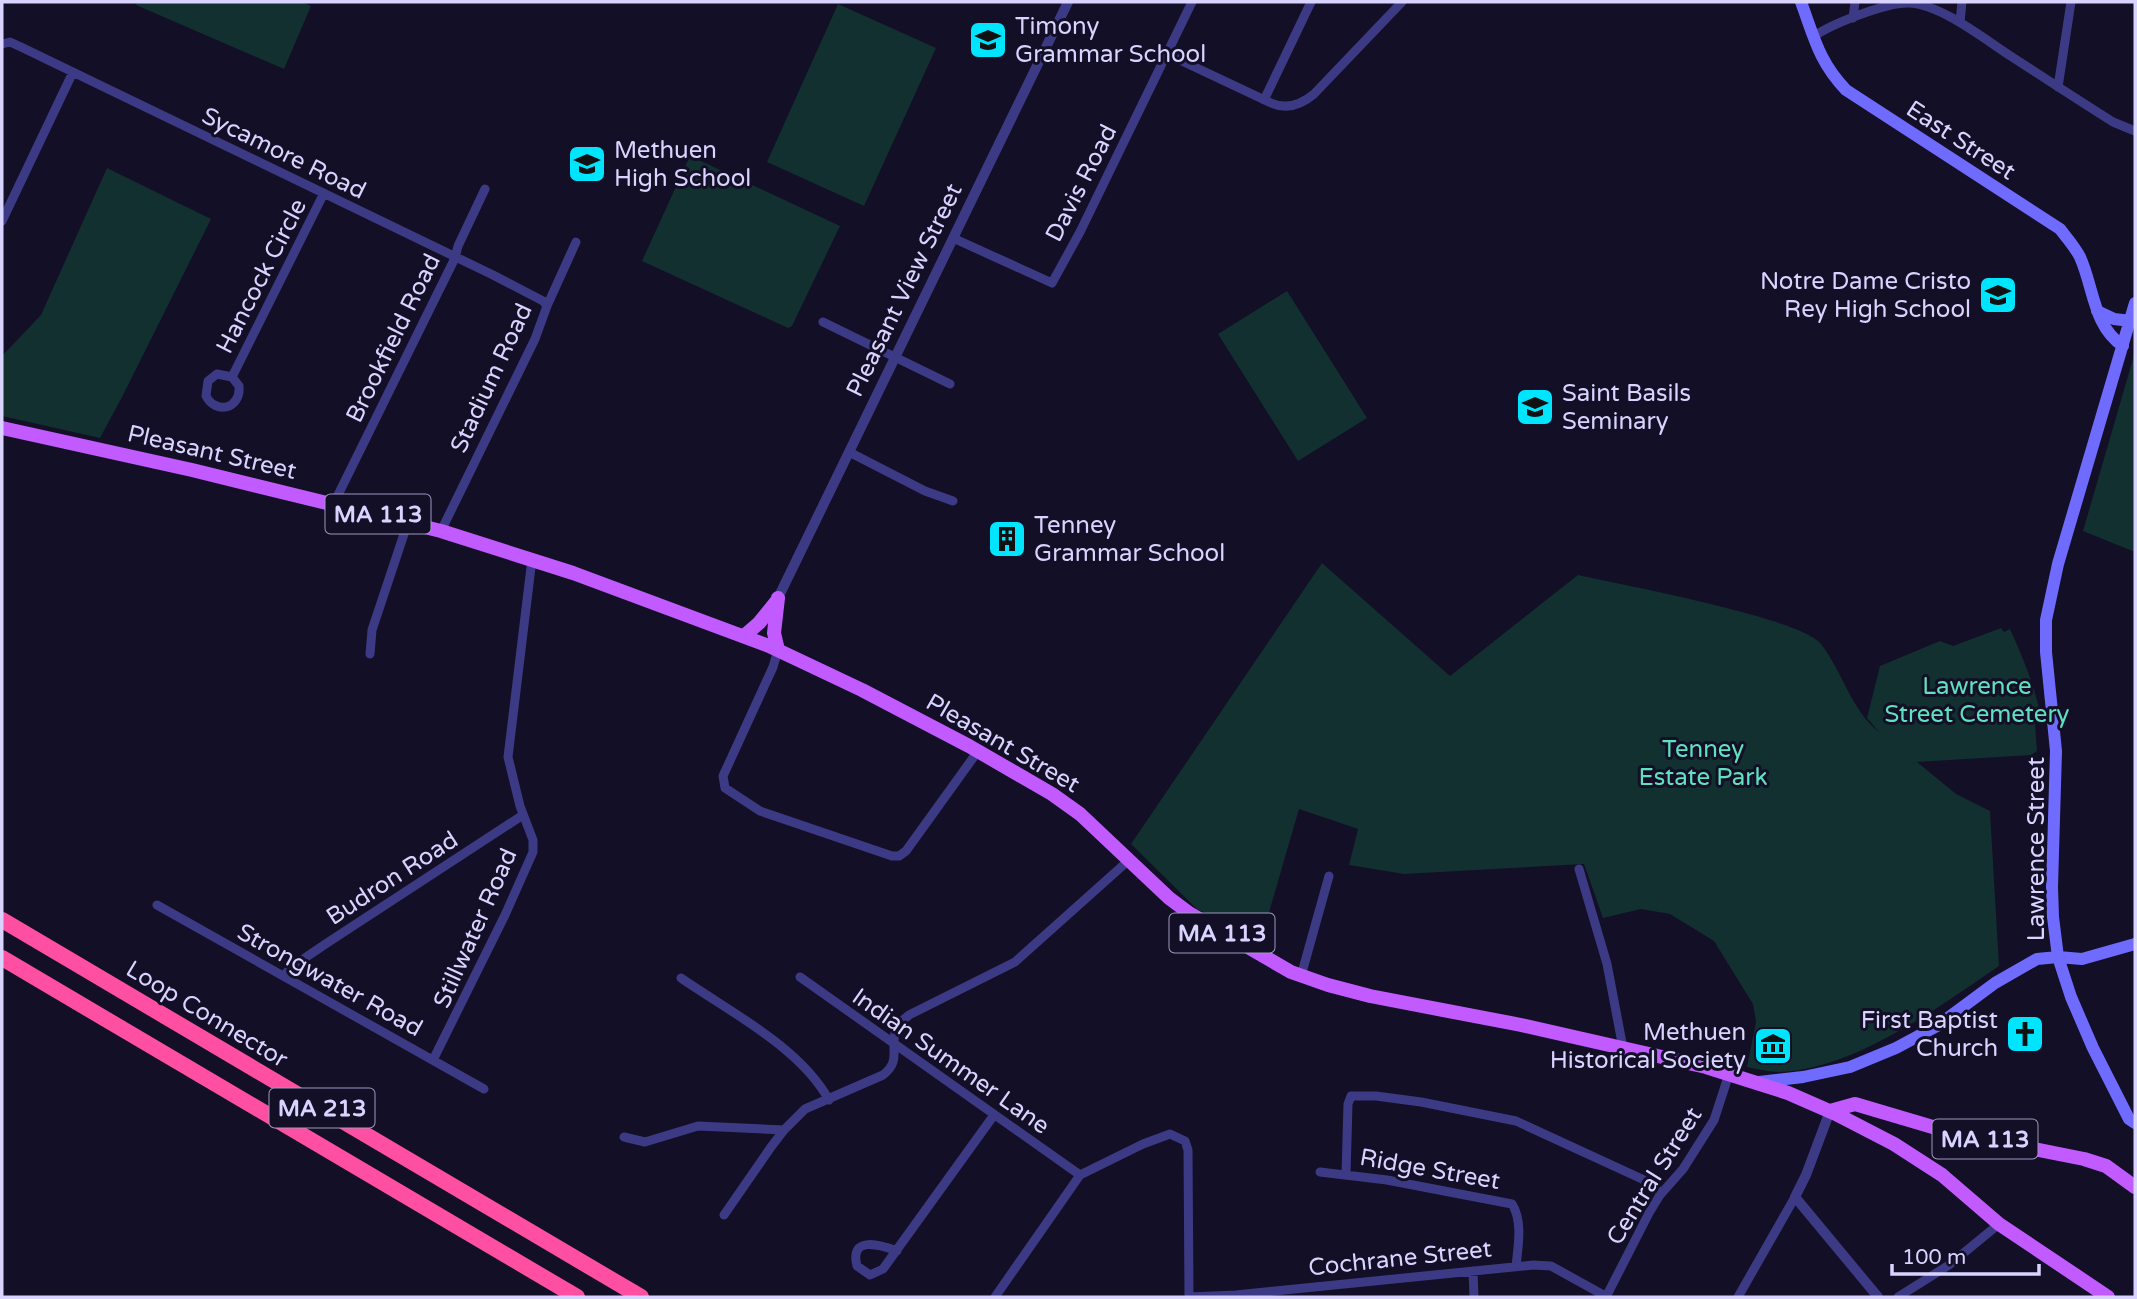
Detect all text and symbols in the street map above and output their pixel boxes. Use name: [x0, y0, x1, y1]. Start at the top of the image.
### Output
place label: Timony Grammar School: [1015, 12, 1206, 69]
school or university icon: Timony Grammar School: [967, 19, 1009, 61]
street label: East Street: [1901, 94, 2021, 186]
street label: Sycamore Road: [197, 101, 370, 206]
street label: Davis Road: [1040, 120, 1123, 247]
place label: Methuen High School: [614, 136, 751, 193]
school or university icon: Methuen High School: [566, 143, 608, 185]
street label: Pleasant View Street: [840, 179, 969, 402]
street label: Hancock Circle: [210, 194, 313, 358]
street label: Brookfield Road: [340, 249, 447, 427]
place label: Notre Dame Cristo Rey High School: [1760, 267, 1971, 324]
school or university icon: Notre Dame Cristo Rey High School: [1977, 274, 2019, 316]
street label: Stadium Road: [444, 299, 539, 457]
place label: Saint Basils Seminary: [1562, 379, 1691, 436]
school or university icon: Saint Basils Seminary: [1514, 386, 1556, 428]
street label: Pleasant Street: [125, 419, 299, 486]
road number: MA 113: [326, 494, 430, 534]
place label: Tenney Grammar School: [1034, 511, 1225, 568]
building icon: Tenney Grammar School: [986, 518, 1028, 560]
park label: Lawrence Street Cemetery: [1885, 672, 2070, 729]
street label: Pleasant Street: [921, 688, 1085, 799]
park label: Tenney Estate Park: [1638, 735, 1768, 792]
street label: Lawrence Street: [2022, 757, 2051, 941]
street label: Budron Road: [321, 825, 463, 932]
street label: Stillwater Road: [427, 844, 524, 1013]
road number: MA 113: [1170, 914, 1274, 952]
street label: Strongwater Road: [232, 918, 427, 1043]
street label: Loop Connector: [121, 955, 294, 1075]
street label: Indian Summer Lane: [846, 982, 1055, 1141]
place label: First Baptist Church: [1861, 1006, 1998, 1063]
church icon: First Baptist Church: [2004, 1013, 2046, 1055]
place label: Methuen Historical Society: [1550, 1018, 1746, 1075]
museum icon: Methuen Historical Society: [1752, 1025, 1794, 1067]
road number: MA 213: [270, 1088, 374, 1128]
street label: Central Street: [1601, 1102, 1708, 1250]
road number: MA 113: [1932, 1120, 2038, 1158]
street label: Ridge Street: [1358, 1143, 1502, 1196]
scale bar: [1892, 1232, 2039, 1276]
street label: Cochrane Street: [1307, 1234, 1493, 1283]
text: 100 m: [1902, 1245, 1966, 1270]

